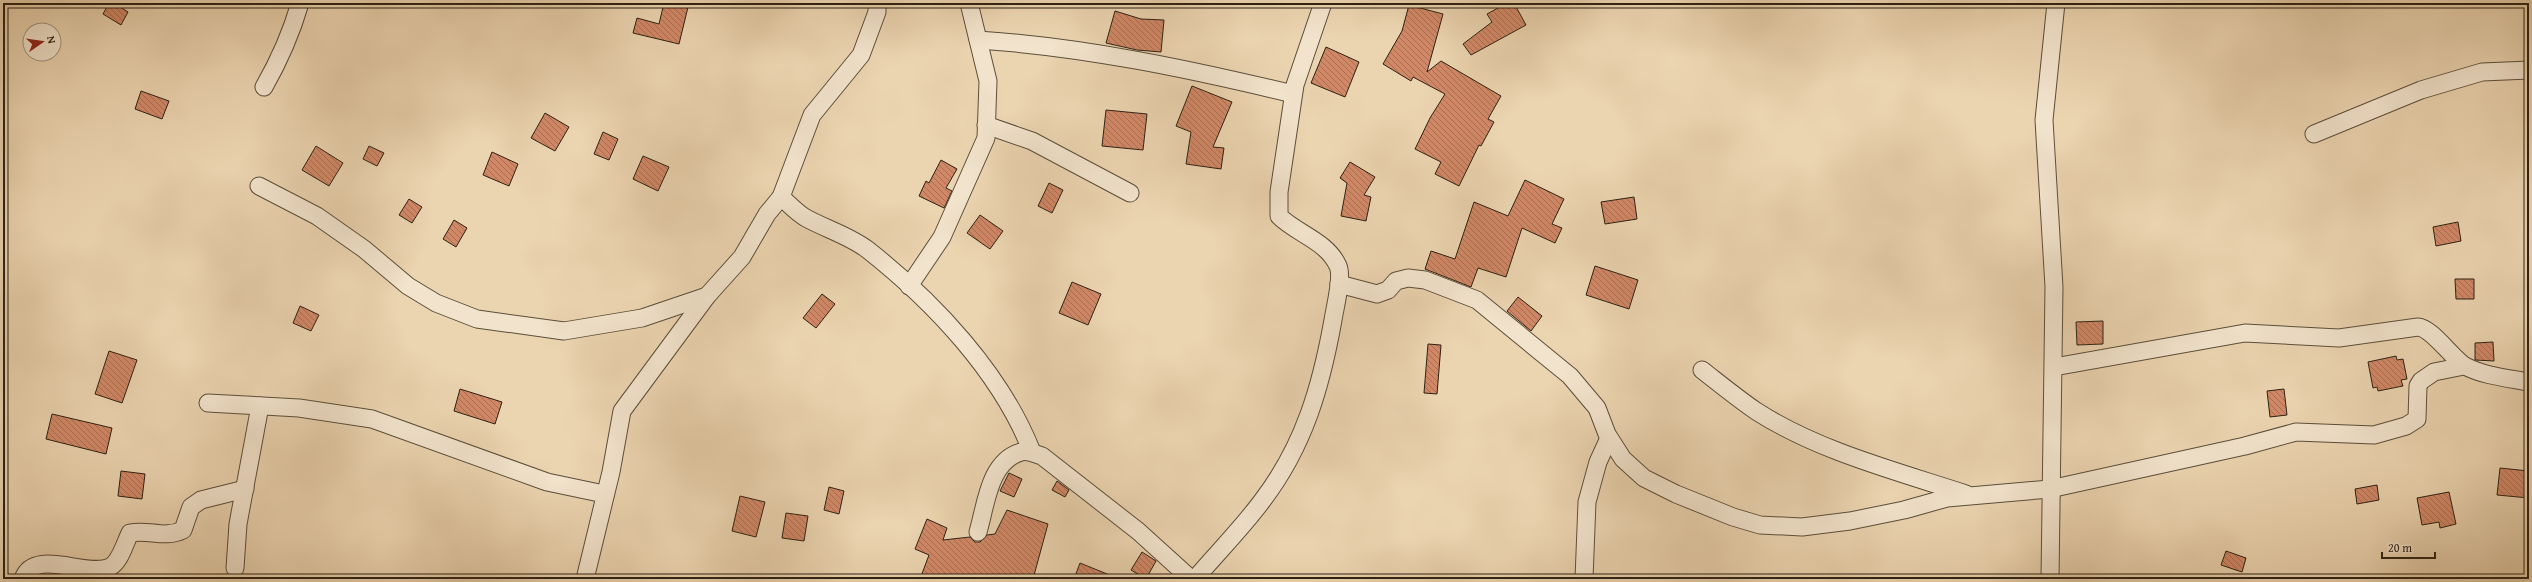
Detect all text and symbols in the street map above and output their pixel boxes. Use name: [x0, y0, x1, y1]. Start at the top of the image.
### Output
north arrow: [22, 22, 62, 62]
text: N: [43, 34, 61, 46]
scale bar: [2382, 534, 2435, 560]
text: 20 m: [2388, 539, 2412, 556]

